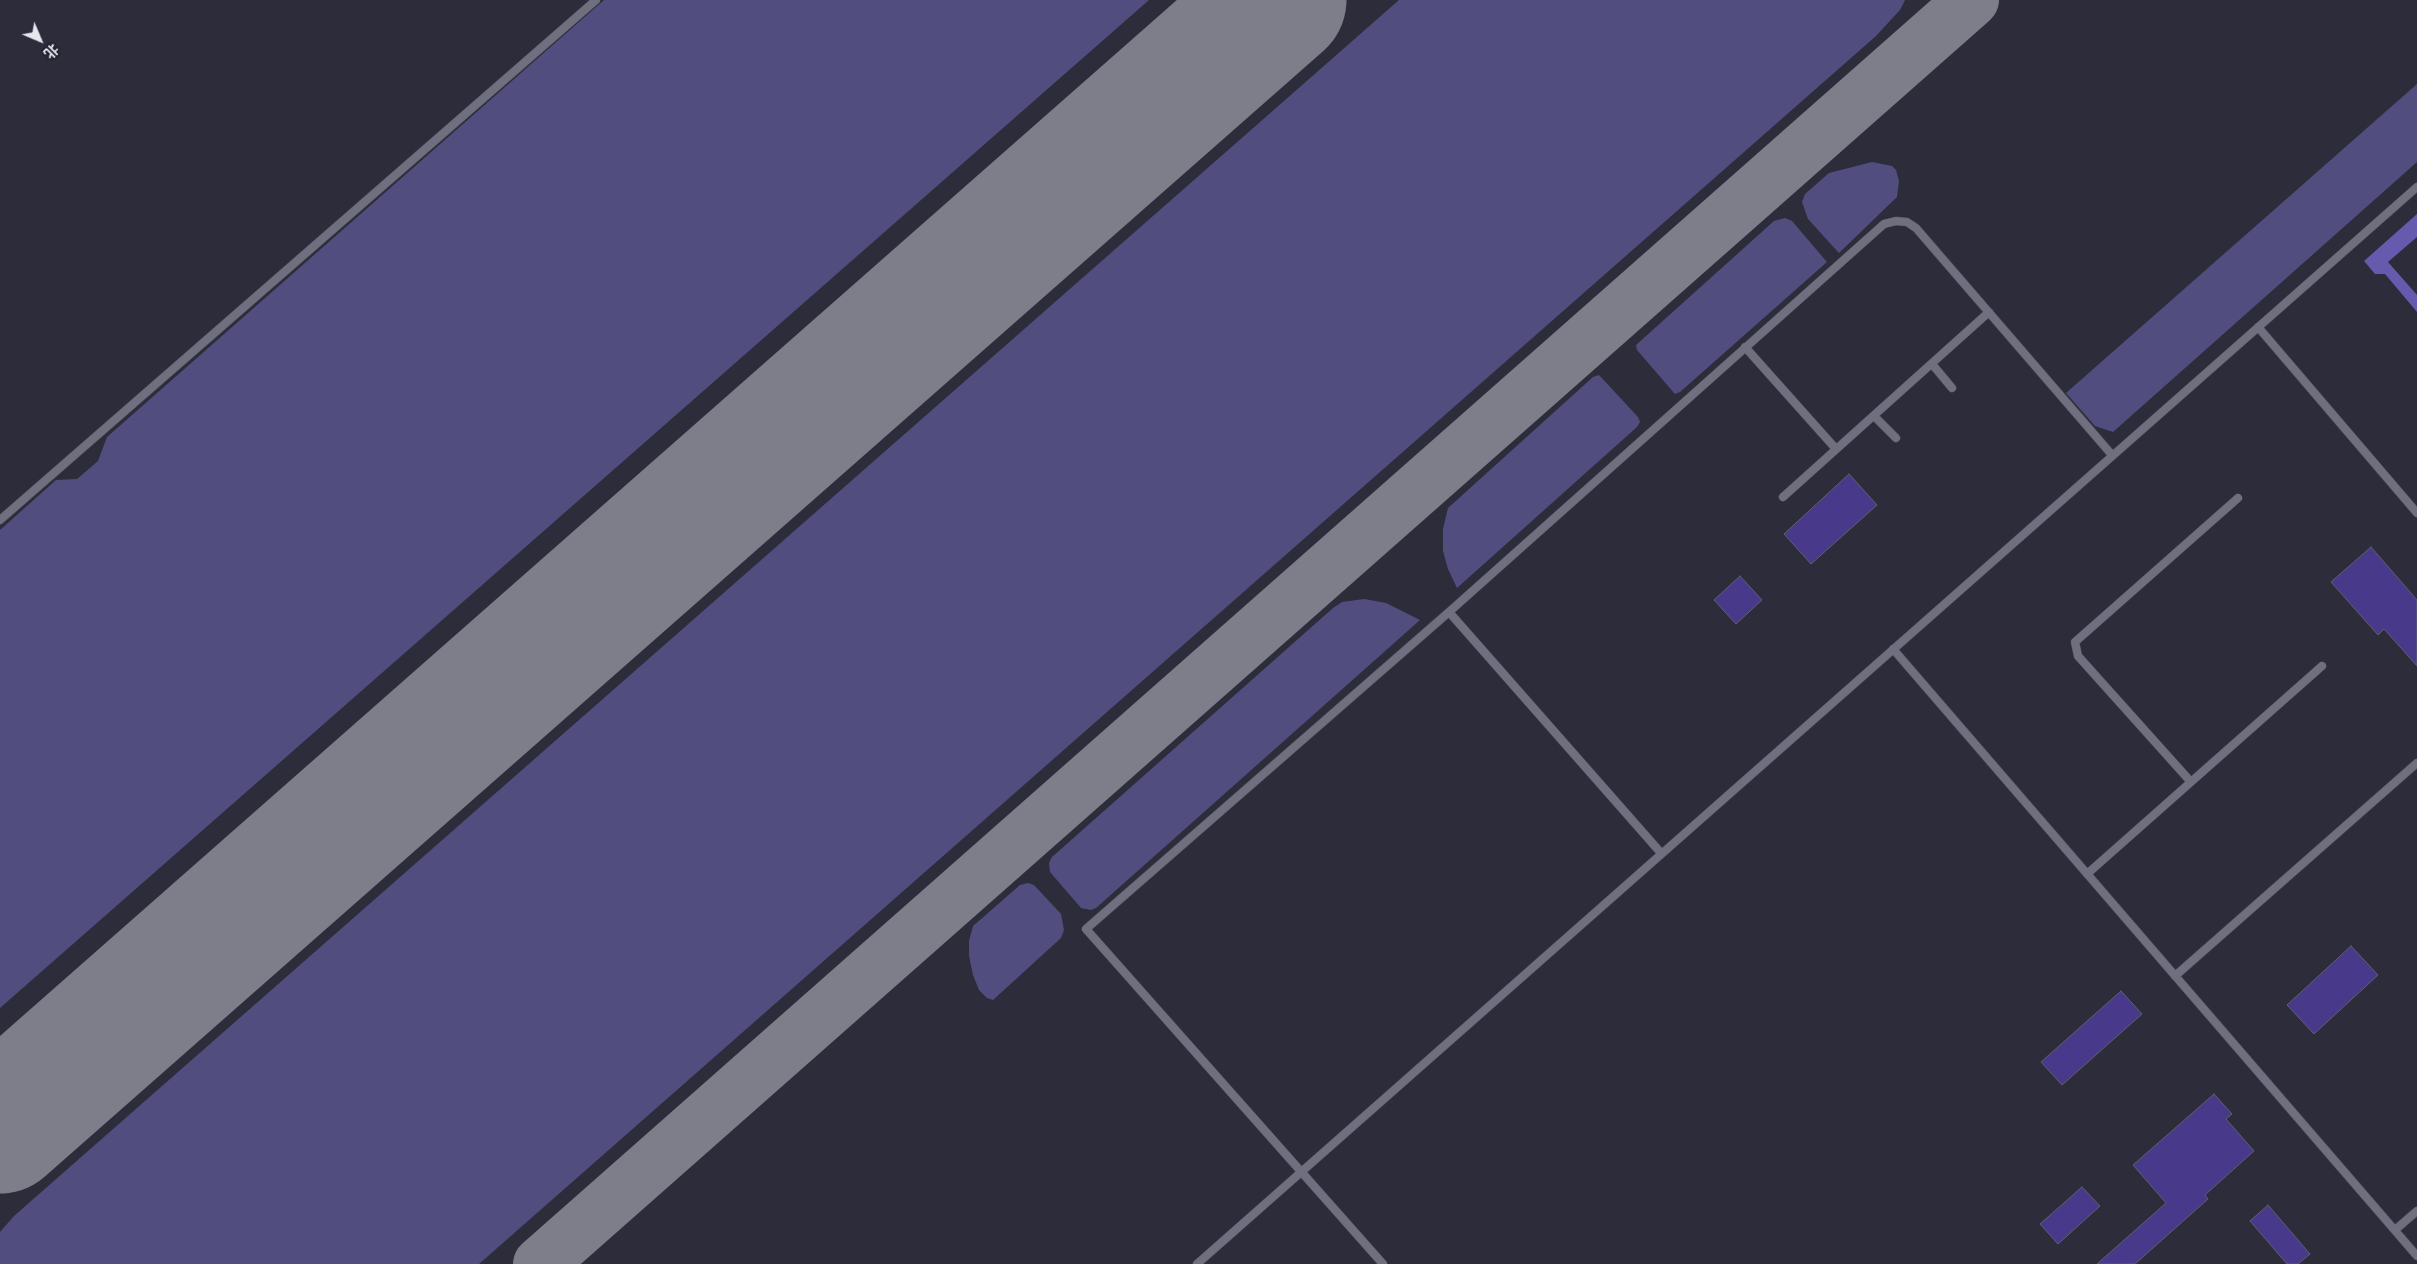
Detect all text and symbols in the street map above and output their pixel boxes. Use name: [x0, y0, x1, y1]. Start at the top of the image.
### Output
north arrow: [15, 15, 65, 65]
text: 北: [40, 40, 62, 62]

